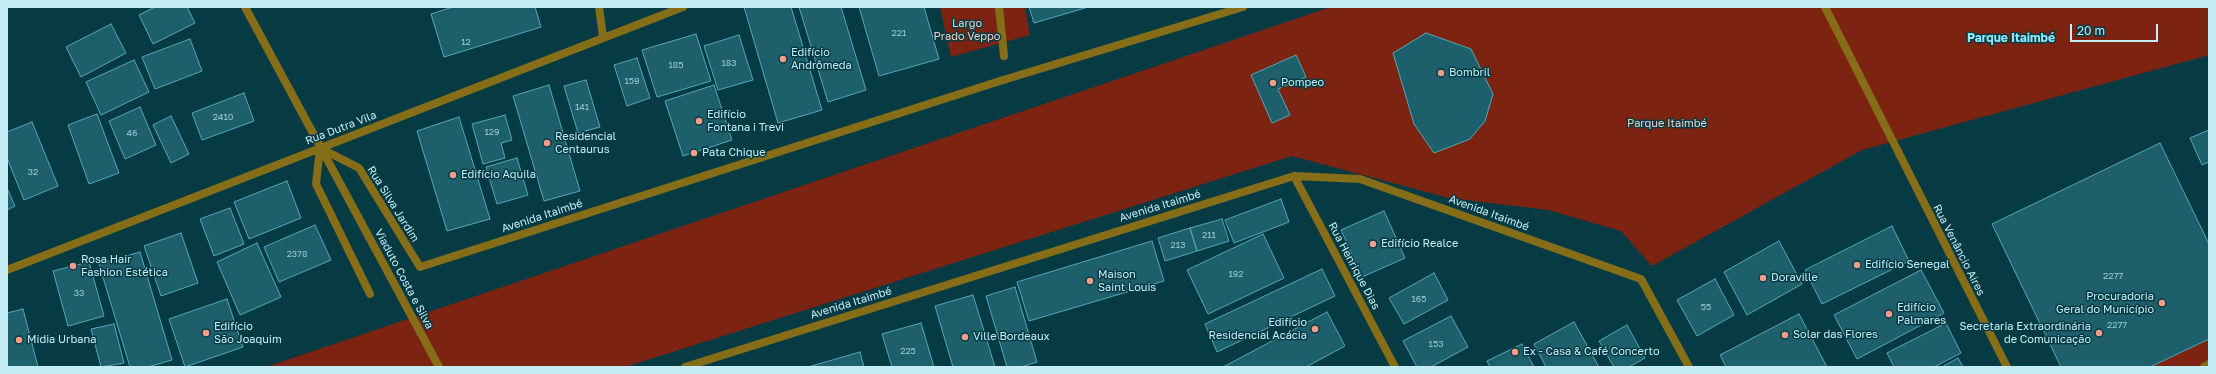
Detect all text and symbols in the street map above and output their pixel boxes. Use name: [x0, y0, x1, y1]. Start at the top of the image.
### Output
scale bar: [2072, 16, 2160, 42]
park label: Largo Prado Veppo: [934, 17, 1000, 43]
text: 20 m: [2077, 23, 2105, 38]
house number: 221: [892, 28, 906, 38]
district label: Parque Itaimbé: [1967, 31, 2055, 45]
house number: 12: [461, 37, 471, 47]
place label: Edifício Andrômeda: [791, 46, 852, 72]
marker: Edifício Andrômeda: [778, 54, 788, 64]
house number: 183: [721, 58, 737, 68]
house number: 185: [668, 60, 684, 70]
place label: Bombril: [1449, 66, 1490, 80]
marker: Bombril: [1436, 68, 1446, 78]
house number: 159: [624, 76, 640, 86]
place label: Pompeo: [1281, 76, 1324, 90]
marker: Pompeo: [1268, 78, 1278, 88]
house number: 141: [575, 102, 589, 112]
street label: Rua Dutra Vila: [304, 108, 378, 148]
place label: Edifício Fontana i Trevi: [707, 108, 784, 134]
house number: 2410: [213, 112, 233, 122]
marker: Edifício Fontana i Trevi: [694, 116, 704, 126]
park label: Parque Itaimbé: [1627, 117, 1707, 131]
house number: 129: [484, 127, 500, 137]
house number: 46: [127, 128, 137, 138]
place label: Residencial Centaurus: [555, 130, 616, 156]
marker: Residencial Centaurus: [542, 138, 552, 148]
place label: Pata Chique: [702, 146, 766, 160]
marker: Pata Chique: [689, 148, 699, 158]
street label: Rua Silva Jardim: [364, 164, 422, 244]
house number: 32: [28, 167, 38, 177]
place label: Edifício Aquila: [461, 168, 536, 182]
marker: Edifício Aquila: [448, 170, 458, 180]
street label: Avenida Itaimbé: [1118, 187, 1202, 225]
street label: Avenida Itaimbé: [1447, 192, 1531, 234]
street label: Avenida Itaimbé: [500, 197, 584, 235]
street label: Rua Venâncio Aires: [1930, 202, 1988, 298]
street label: Rua Henrique Dias: [1325, 220, 1383, 312]
street label: Viaduto Costa e Silva: [372, 227, 436, 331]
house number: 211: [1202, 230, 1216, 240]
place label: Edifício Realce: [1381, 237, 1458, 251]
marker: Edifício Realce: [1368, 239, 1378, 249]
house number: 213: [1171, 240, 1185, 250]
house number: 2378: [287, 249, 307, 259]
place label: Rosa Hair Fashion Estética: [81, 253, 168, 279]
place label: Edifício Senegal: [1865, 258, 1950, 272]
marker: Edifício Senegal: [1852, 260, 1862, 270]
marker: Rosa Hair Fashion Estética: [68, 261, 78, 271]
place label: Maison Saint Louis: [1098, 268, 1156, 294]
house number: 192: [1228, 269, 1244, 279]
place label: Doraville: [1771, 271, 1818, 285]
house number: 2277: [2103, 271, 2123, 281]
marker: Doraville: [1758, 273, 1768, 283]
marker: Maison Saint Louis: [1085, 276, 1095, 286]
street label: Avenida Itaimbé: [809, 284, 893, 322]
house number: 33: [74, 288, 84, 298]
place label: Procuradoria Geral do Município: [2056, 290, 2154, 316]
house number: 165: [1411, 294, 1427, 304]
marker: Procuradoria Geral do Município: [2157, 298, 2167, 308]
place label: Edifício Palmares: [1897, 301, 1946, 327]
house number: 55: [1701, 302, 1711, 312]
marker: Edifício Palmares: [1884, 309, 1894, 319]
place label: Edifício Residencial Acácia: [1209, 316, 1307, 342]
place label: Edifício São Joaquim: [214, 320, 282, 346]
place label: Secretaria Extraordinária de Comunicação: [1960, 320, 2091, 346]
house number: 2277: [2107, 320, 2127, 330]
marker: Edifício Residencial Acácia: [1310, 324, 1320, 334]
marker: Edifício São Joaquim: [201, 328, 211, 338]
place label: Solar das Flores: [1793, 328, 1878, 342]
marker: Secretaria Extraordinária de Comunicação: [2094, 328, 2104, 338]
place label: Ville Bordeaux: [973, 330, 1050, 344]
marker: Solar das Flores: [1780, 330, 1790, 340]
marker: Ville Bordeaux: [960, 332, 970, 342]
place label: Midia Urbana: [27, 333, 96, 347]
marker: Midia Urbana: [14, 335, 24, 345]
house number: 153: [1429, 339, 1443, 349]
place label: Ex - Casa & Café Concerto: [1523, 345, 1660, 359]
house number: 225: [900, 346, 916, 356]
marker: Ex - Casa & Café Concerto: [1510, 347, 1520, 357]

